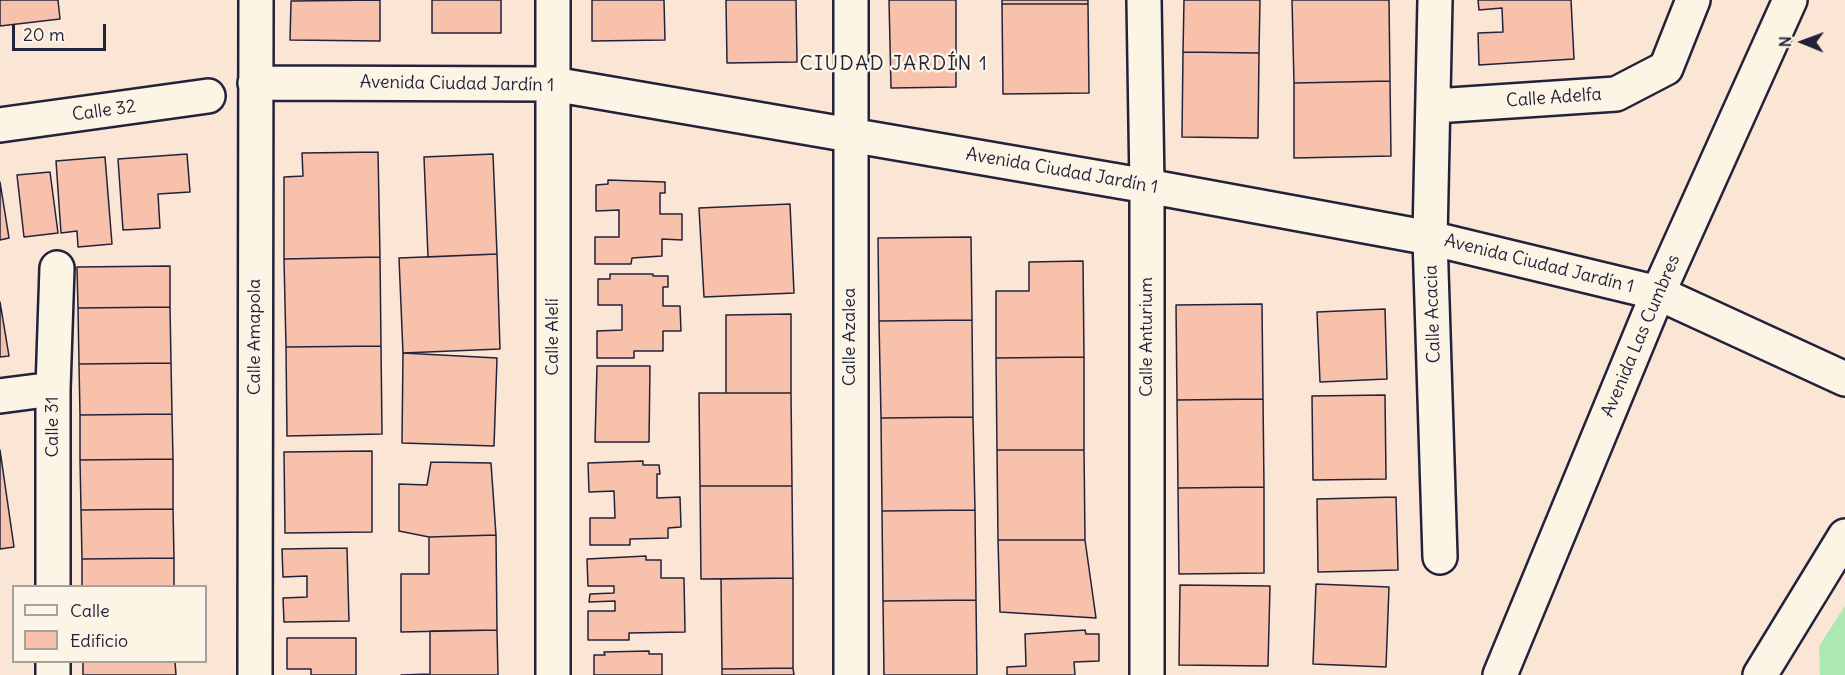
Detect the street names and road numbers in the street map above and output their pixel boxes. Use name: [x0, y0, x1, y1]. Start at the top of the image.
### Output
street label: Avenida Ciudad Jardín 1: [360, 72, 554, 96]
street label: Calle Adelfa: [1506, 84, 1602, 112]
street label: Calle 32: [71, 96, 137, 126]
street label: Avenida Ciudad Jardín 1: [964, 143, 1160, 199]
street label: Avenida Ciudad Jardín 1: [1442, 230, 1636, 298]
street label: Avenida Las Cumbres: [1597, 252, 1685, 420]
street label: Calle Acacia: [1420, 265, 1446, 363]
street label: Calle Anturium: [1136, 277, 1158, 397]
street label: Calle Amapola: [244, 279, 266, 395]
street label: Calle Azalea: [839, 288, 861, 386]
street label: Calle Alelí: [542, 298, 564, 376]
street label: Calle 31: [42, 396, 64, 458]

